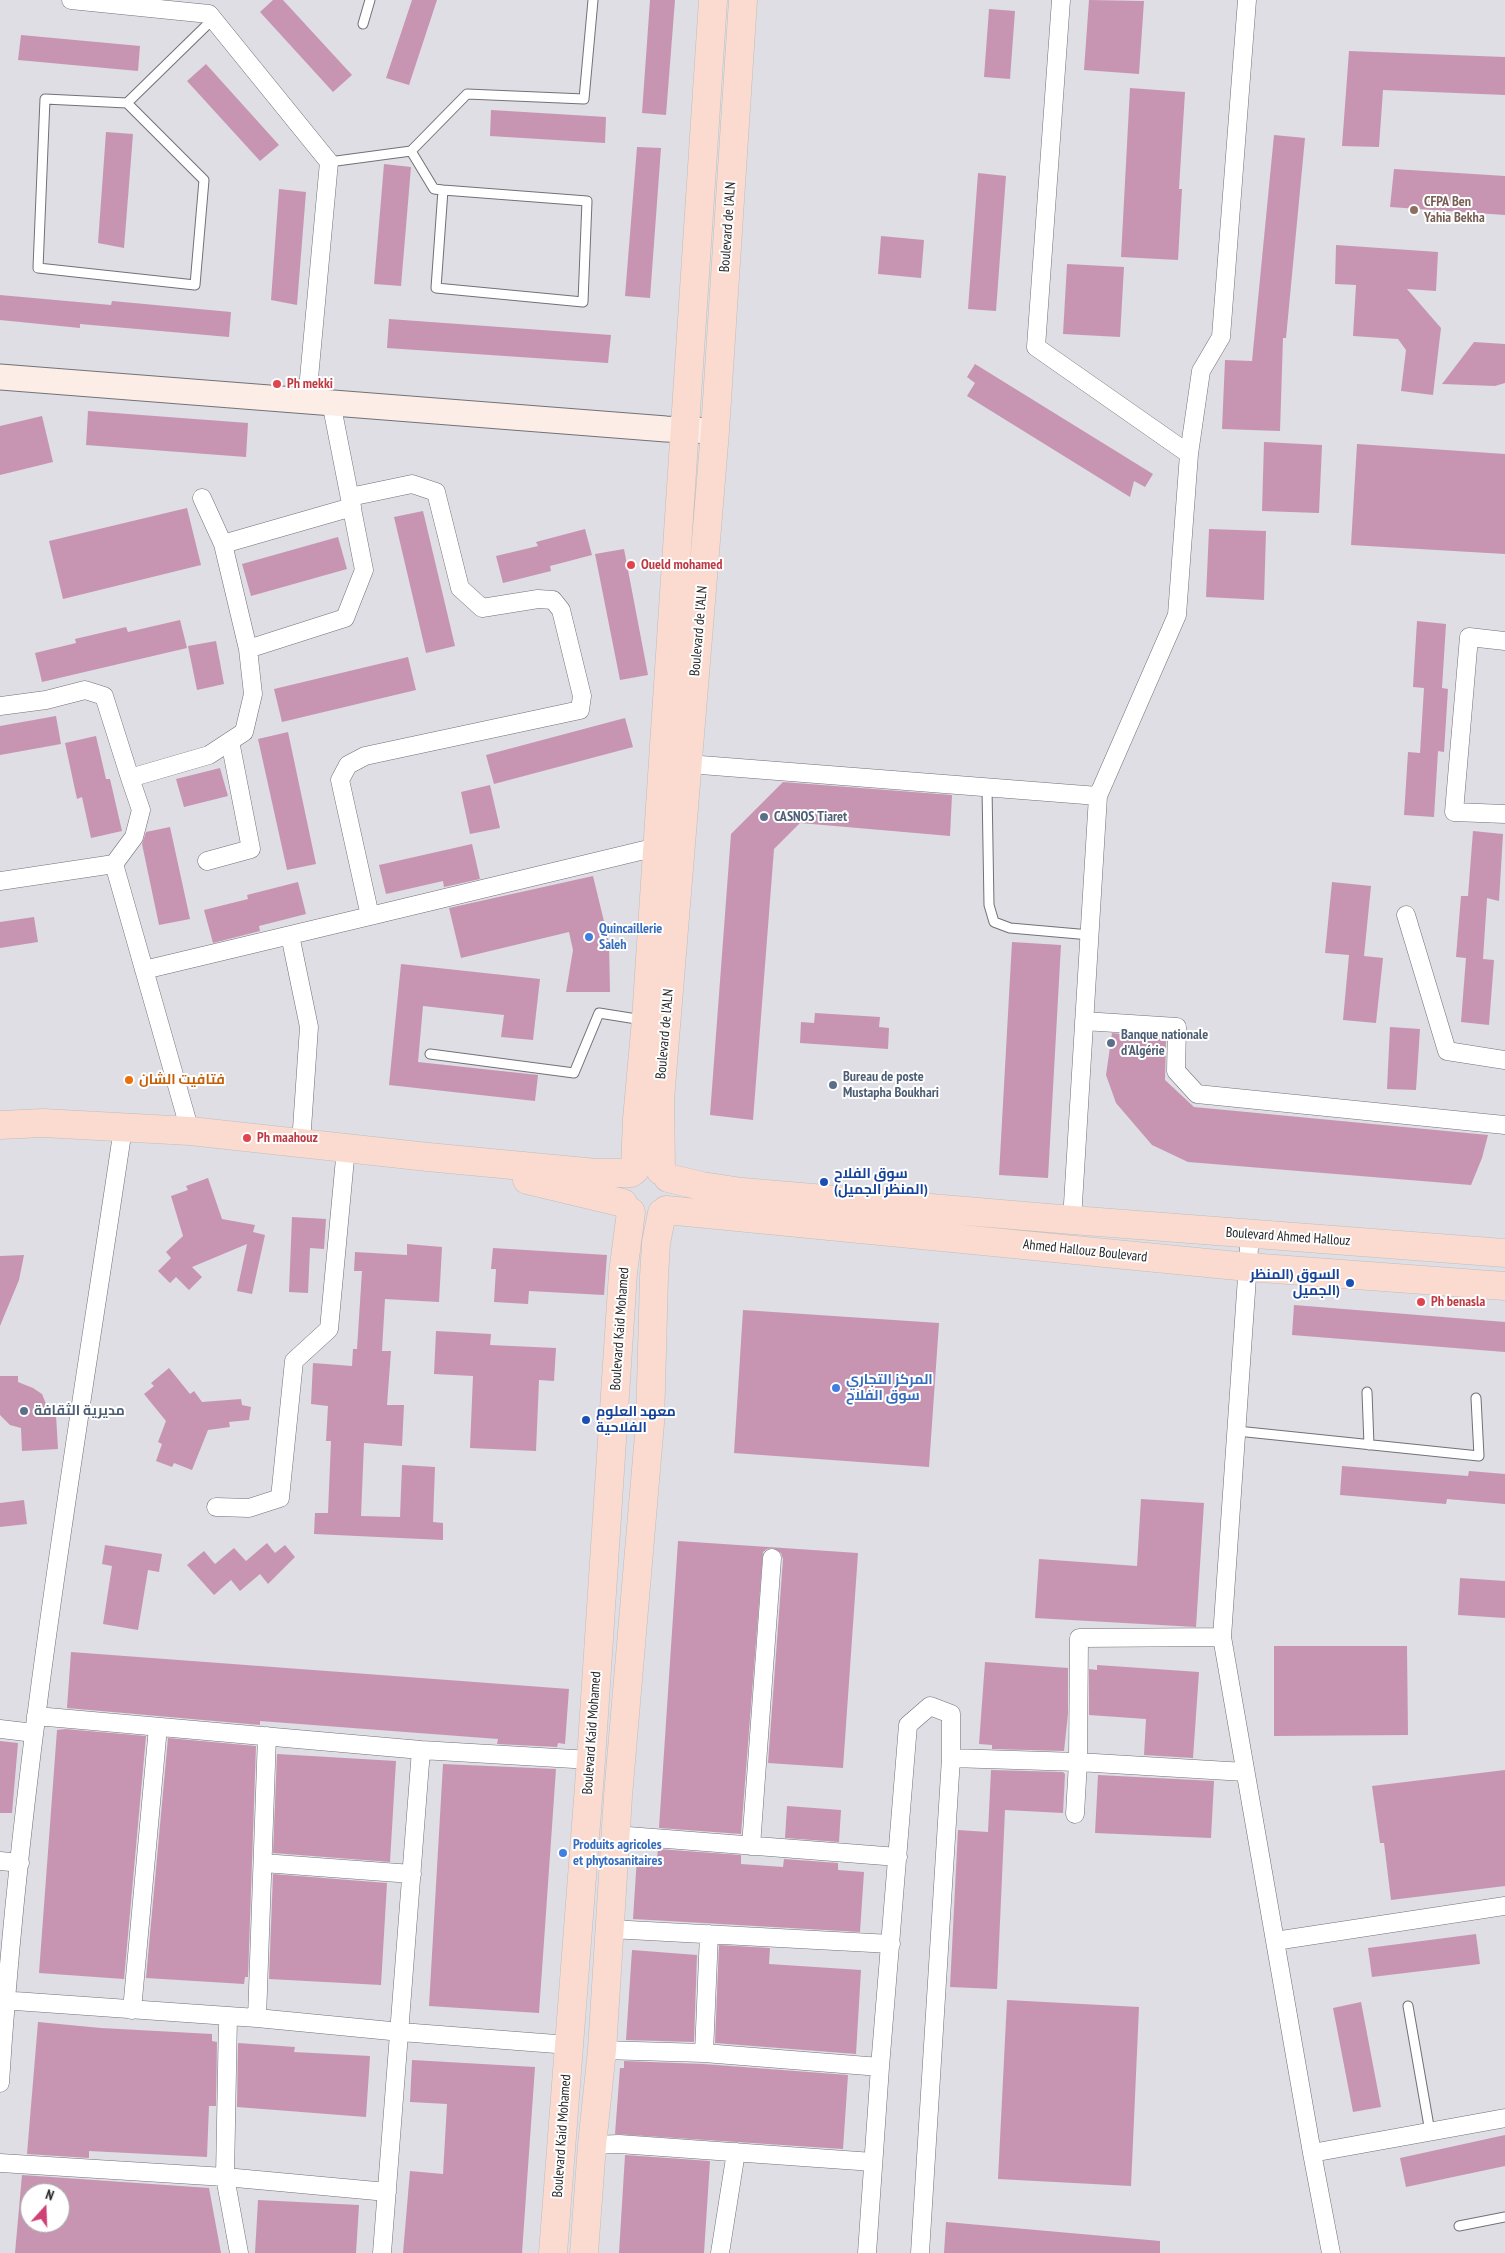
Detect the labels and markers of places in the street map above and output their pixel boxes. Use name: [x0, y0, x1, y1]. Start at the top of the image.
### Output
place label: CFPA Ben Yahia Bekha: [1424, 194, 1485, 226]
marker: CFPA Ben Yahia Bekha: [1408, 204, 1420, 216]
place label: Ph mekki: [287, 376, 333, 392]
marker: Ph mekki: [271, 378, 283, 390]
place label: Oueld mohamed: [641, 557, 723, 573]
marker: Oueld mohamed: [625, 559, 637, 571]
place label: CASNOS Tiaret: [774, 809, 847, 825]
marker: CASNOS Tiaret: [758, 811, 770, 823]
place label: Quincaillerie Saleh: [599, 921, 662, 954]
marker: Quincaillerie Saleh: [583, 931, 595, 943]
place label: Banque nationale d'Algérie: [1121, 1027, 1208, 1060]
marker: Banque nationale d'Algérie: [1105, 1037, 1117, 1049]
place label: Bureau de poste Mustapha Boukhari: [843, 1069, 939, 1102]
place label: فتافيت الشان: [139, 1072, 225, 1088]
marker: فتافيت الشان: [123, 1074, 135, 1086]
marker: Bureau de poste Mustapha Boukhari: [827, 1079, 839, 1091]
place label: Ph maahouz: [257, 1130, 318, 1146]
marker: Ph maahouz: [241, 1132, 253, 1144]
place label: سوق الفلاح (المنظر الجميل): [834, 1166, 928, 1198]
marker: سوق الفلاح (المنظر الجميل): [818, 1176, 830, 1188]
place label: السوق (المنظر الجميل): [1250, 1267, 1340, 1300]
marker: السوق (المنظر الجميل): [1344, 1277, 1356, 1289]
place label: Ph benasla: [1431, 1294, 1485, 1310]
marker: Ph benasla: [1415, 1296, 1427, 1308]
place label: المركز التجاري سوق الفلاح: [846, 1372, 933, 1404]
marker: المركز التجاري سوق الفلاح: [830, 1382, 842, 1394]
place label: مديرية الثقافة: [34, 1403, 125, 1419]
place label: معهد العلوم الفلاحية: [596, 1404, 676, 1436]
marker: مديرية الثقافة: [18, 1405, 30, 1417]
marker: معهد العلوم الفلاحية: [580, 1414, 592, 1426]
place label: Produits agricoles et phytosanitaires: [573, 1837, 662, 1870]
marker: Produits agricoles et phytosanitaires: [557, 1847, 569, 1859]

